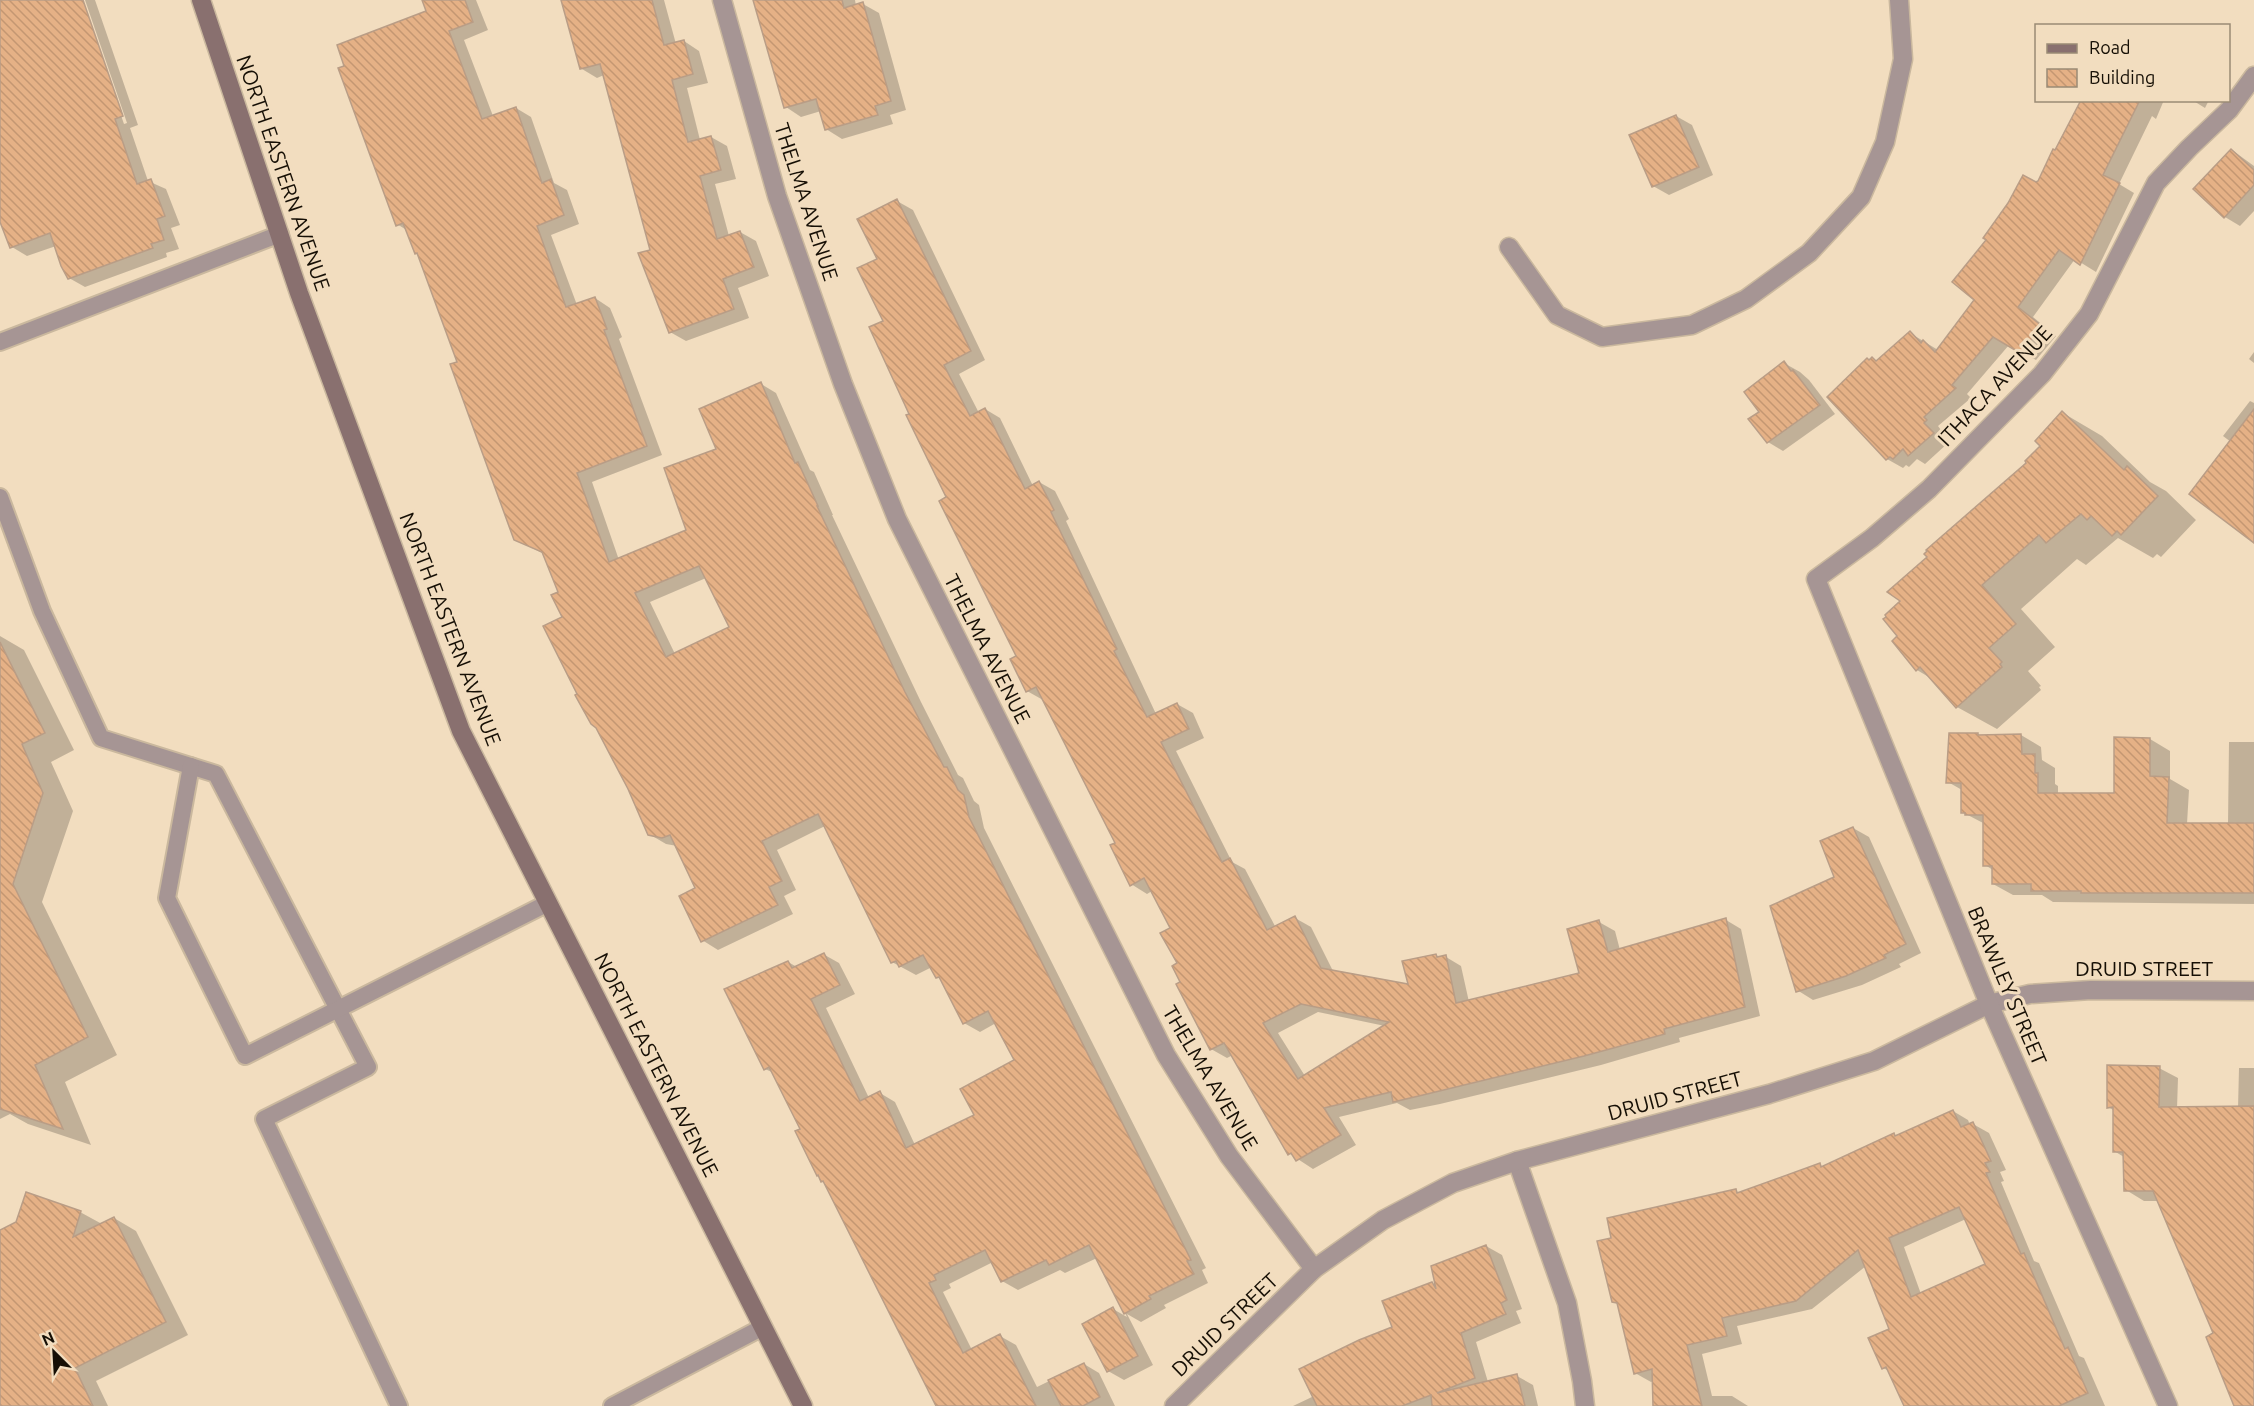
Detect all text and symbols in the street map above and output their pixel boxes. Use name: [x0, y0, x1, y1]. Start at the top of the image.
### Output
legend: [2035, 24, 2230, 102]
text: Road: [2089, 37, 2131, 57]
street label: NORTH EASTERN AVENUE: [232, 52, 336, 294]
text: Building: [2089, 67, 2155, 87]
street label: THELMA AVENUE: [770, 120, 844, 284]
street label: ITHACA AVENUE: [1932, 320, 2056, 450]
street label: NORTH EASTERN AVENUE: [395, 509, 507, 749]
street label: THELMA AVENUE: [940, 570, 1036, 727]
street label: BRAWLEY STREET: [1964, 903, 2052, 1069]
street label: NORTH EASTERN AVENUE: [590, 949, 724, 1180]
street label: DRUID STREET: [2075, 956, 2213, 980]
street label: THELMA AVENUE: [1158, 1001, 1263, 1154]
street label: DRUID STREET: [1605, 1065, 1745, 1125]
street label: DRUID STREET: [1166, 1267, 1283, 1381]
north arrow: [24, 1322, 84, 1382]
text: N: [39, 1328, 57, 1349]

